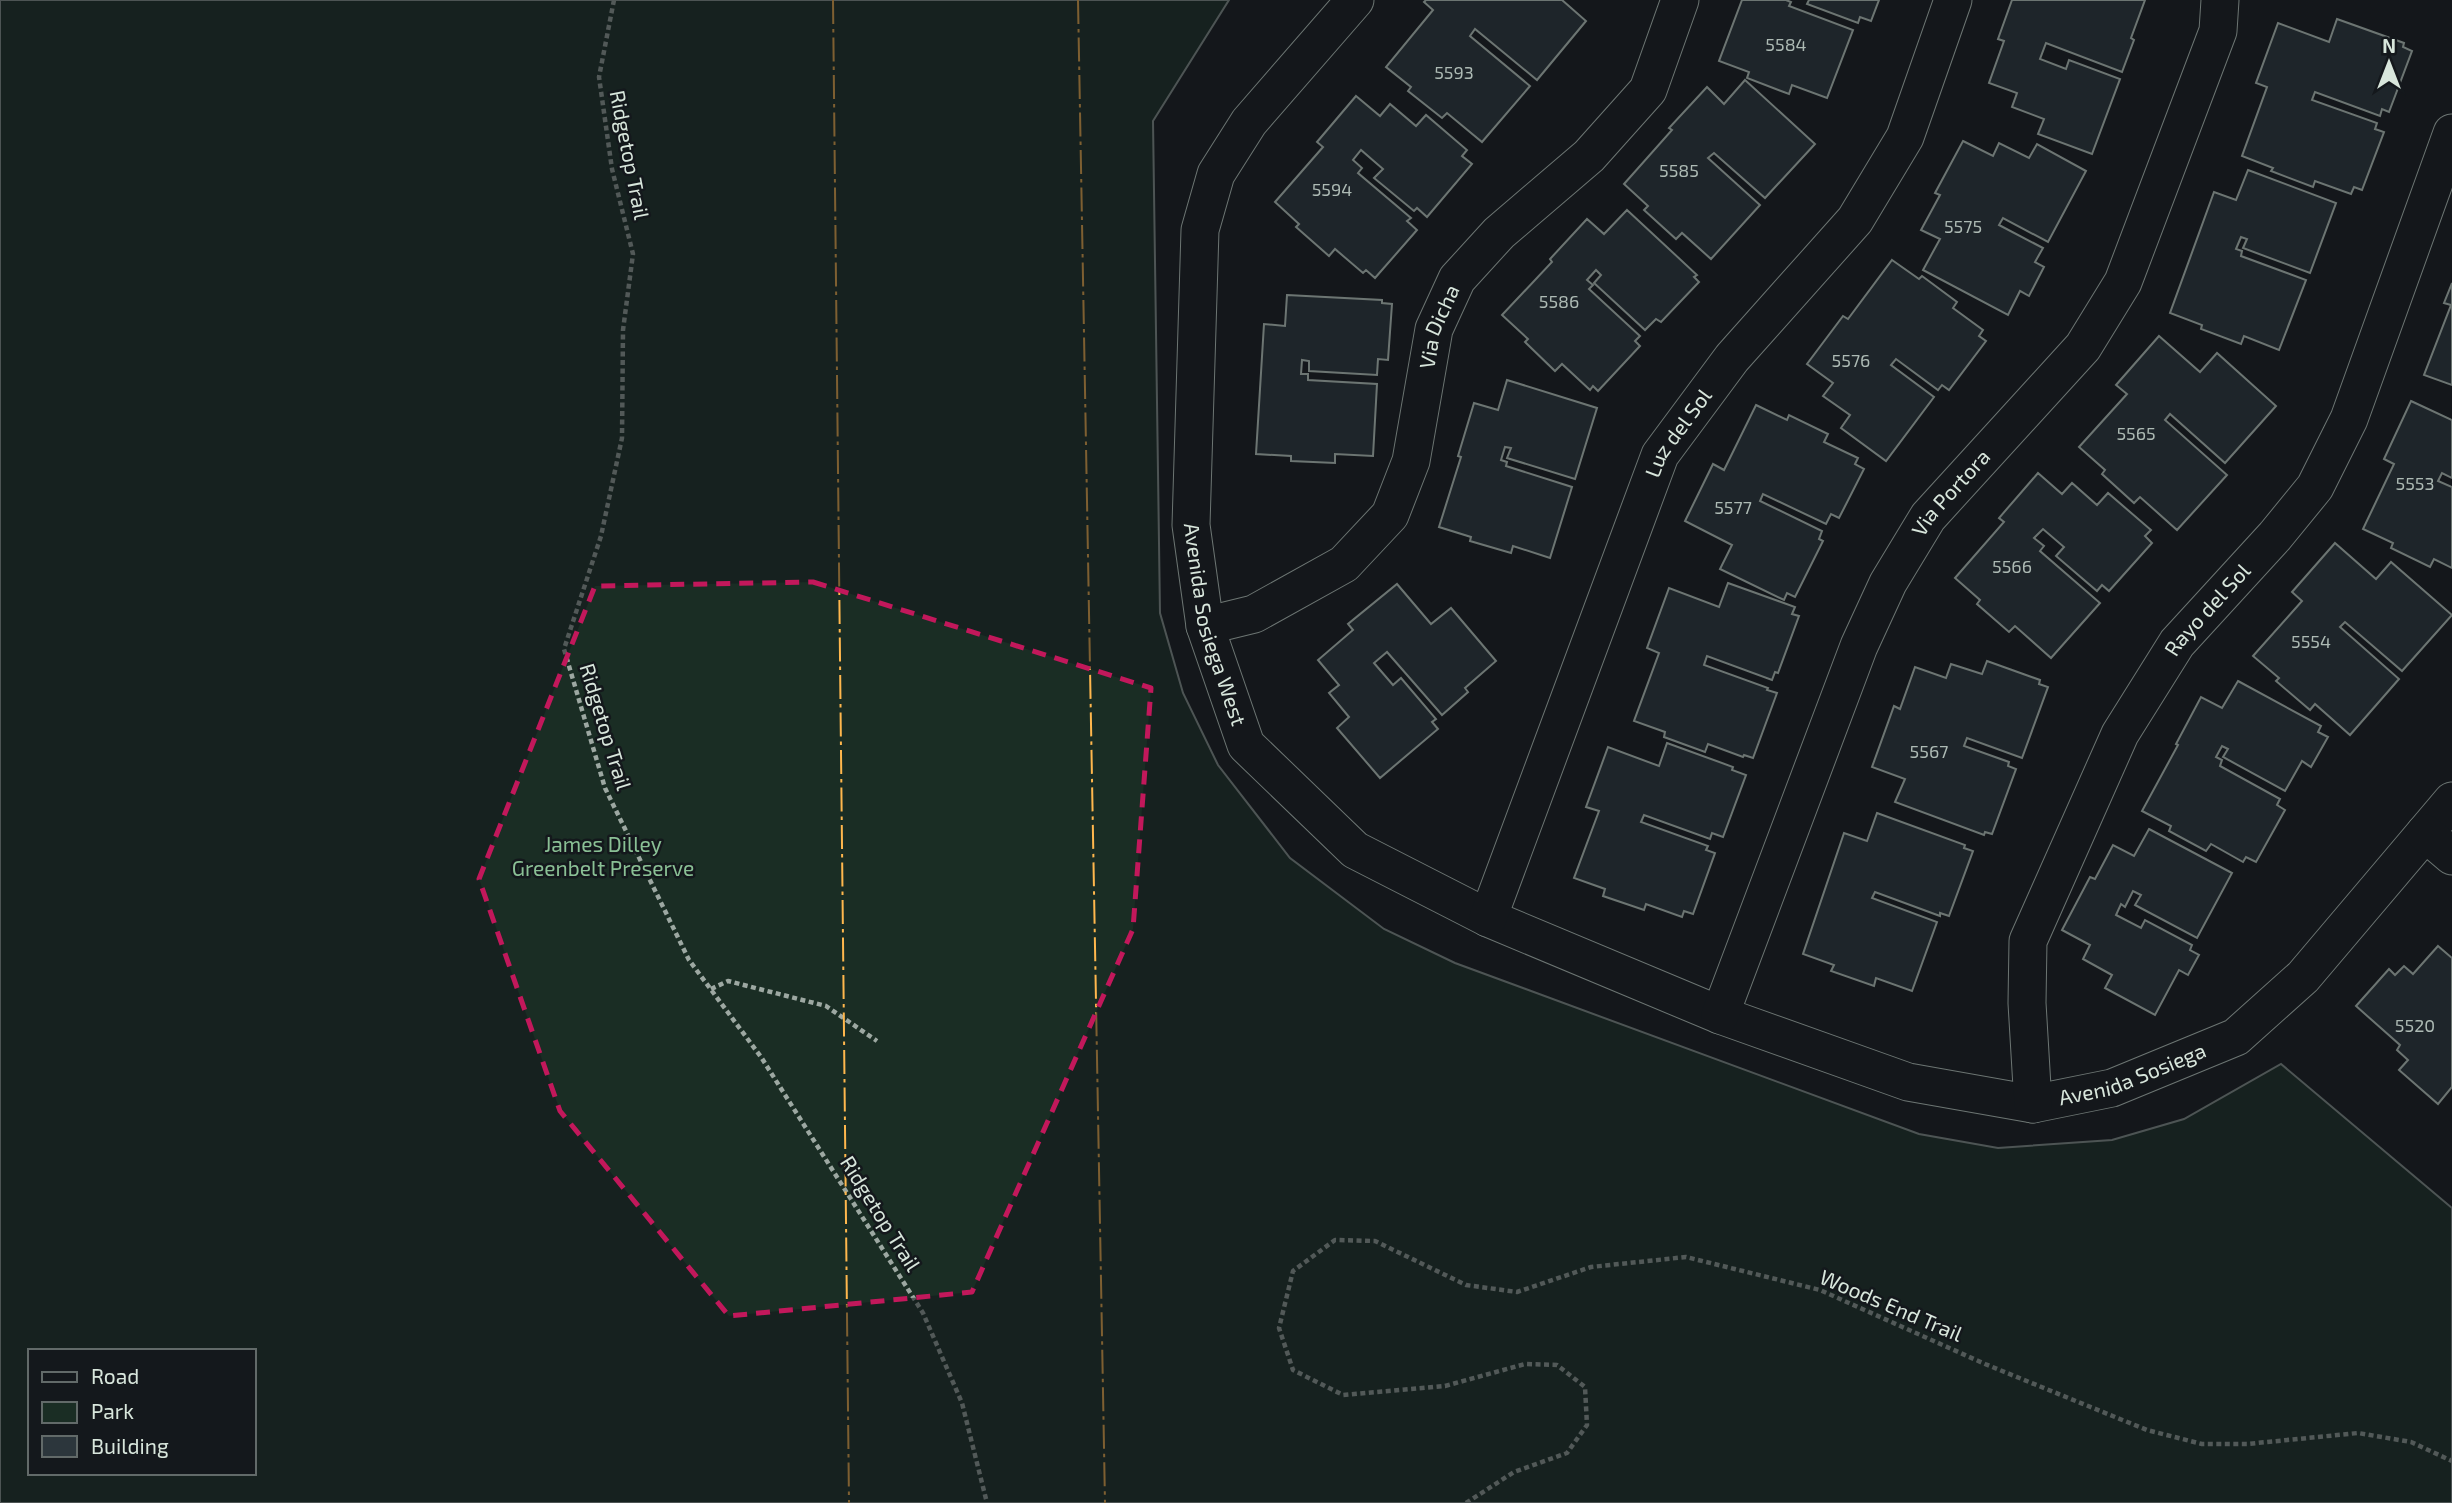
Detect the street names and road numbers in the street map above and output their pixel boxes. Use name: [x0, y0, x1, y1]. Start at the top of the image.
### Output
street label: Ridgetop Trail: [606, 88, 655, 222]
street label: Via Dicha: [1413, 280, 1464, 371]
street label: Luz del Sol: [1639, 383, 1716, 480]
street label: Via Portora: [1906, 444, 1994, 540]
street label: Avenida Sosiega West: [1180, 521, 1252, 729]
street label: Rayo del Sol: [2158, 557, 2255, 660]
street label: Ridgetop Trail: [575, 660, 638, 794]
street label: Avenida Sosiega: [2056, 1037, 2209, 1110]
street label: Ridgetop Trail: [836, 1151, 927, 1276]
street label: Woods End Trail: [1816, 1263, 1967, 1346]

